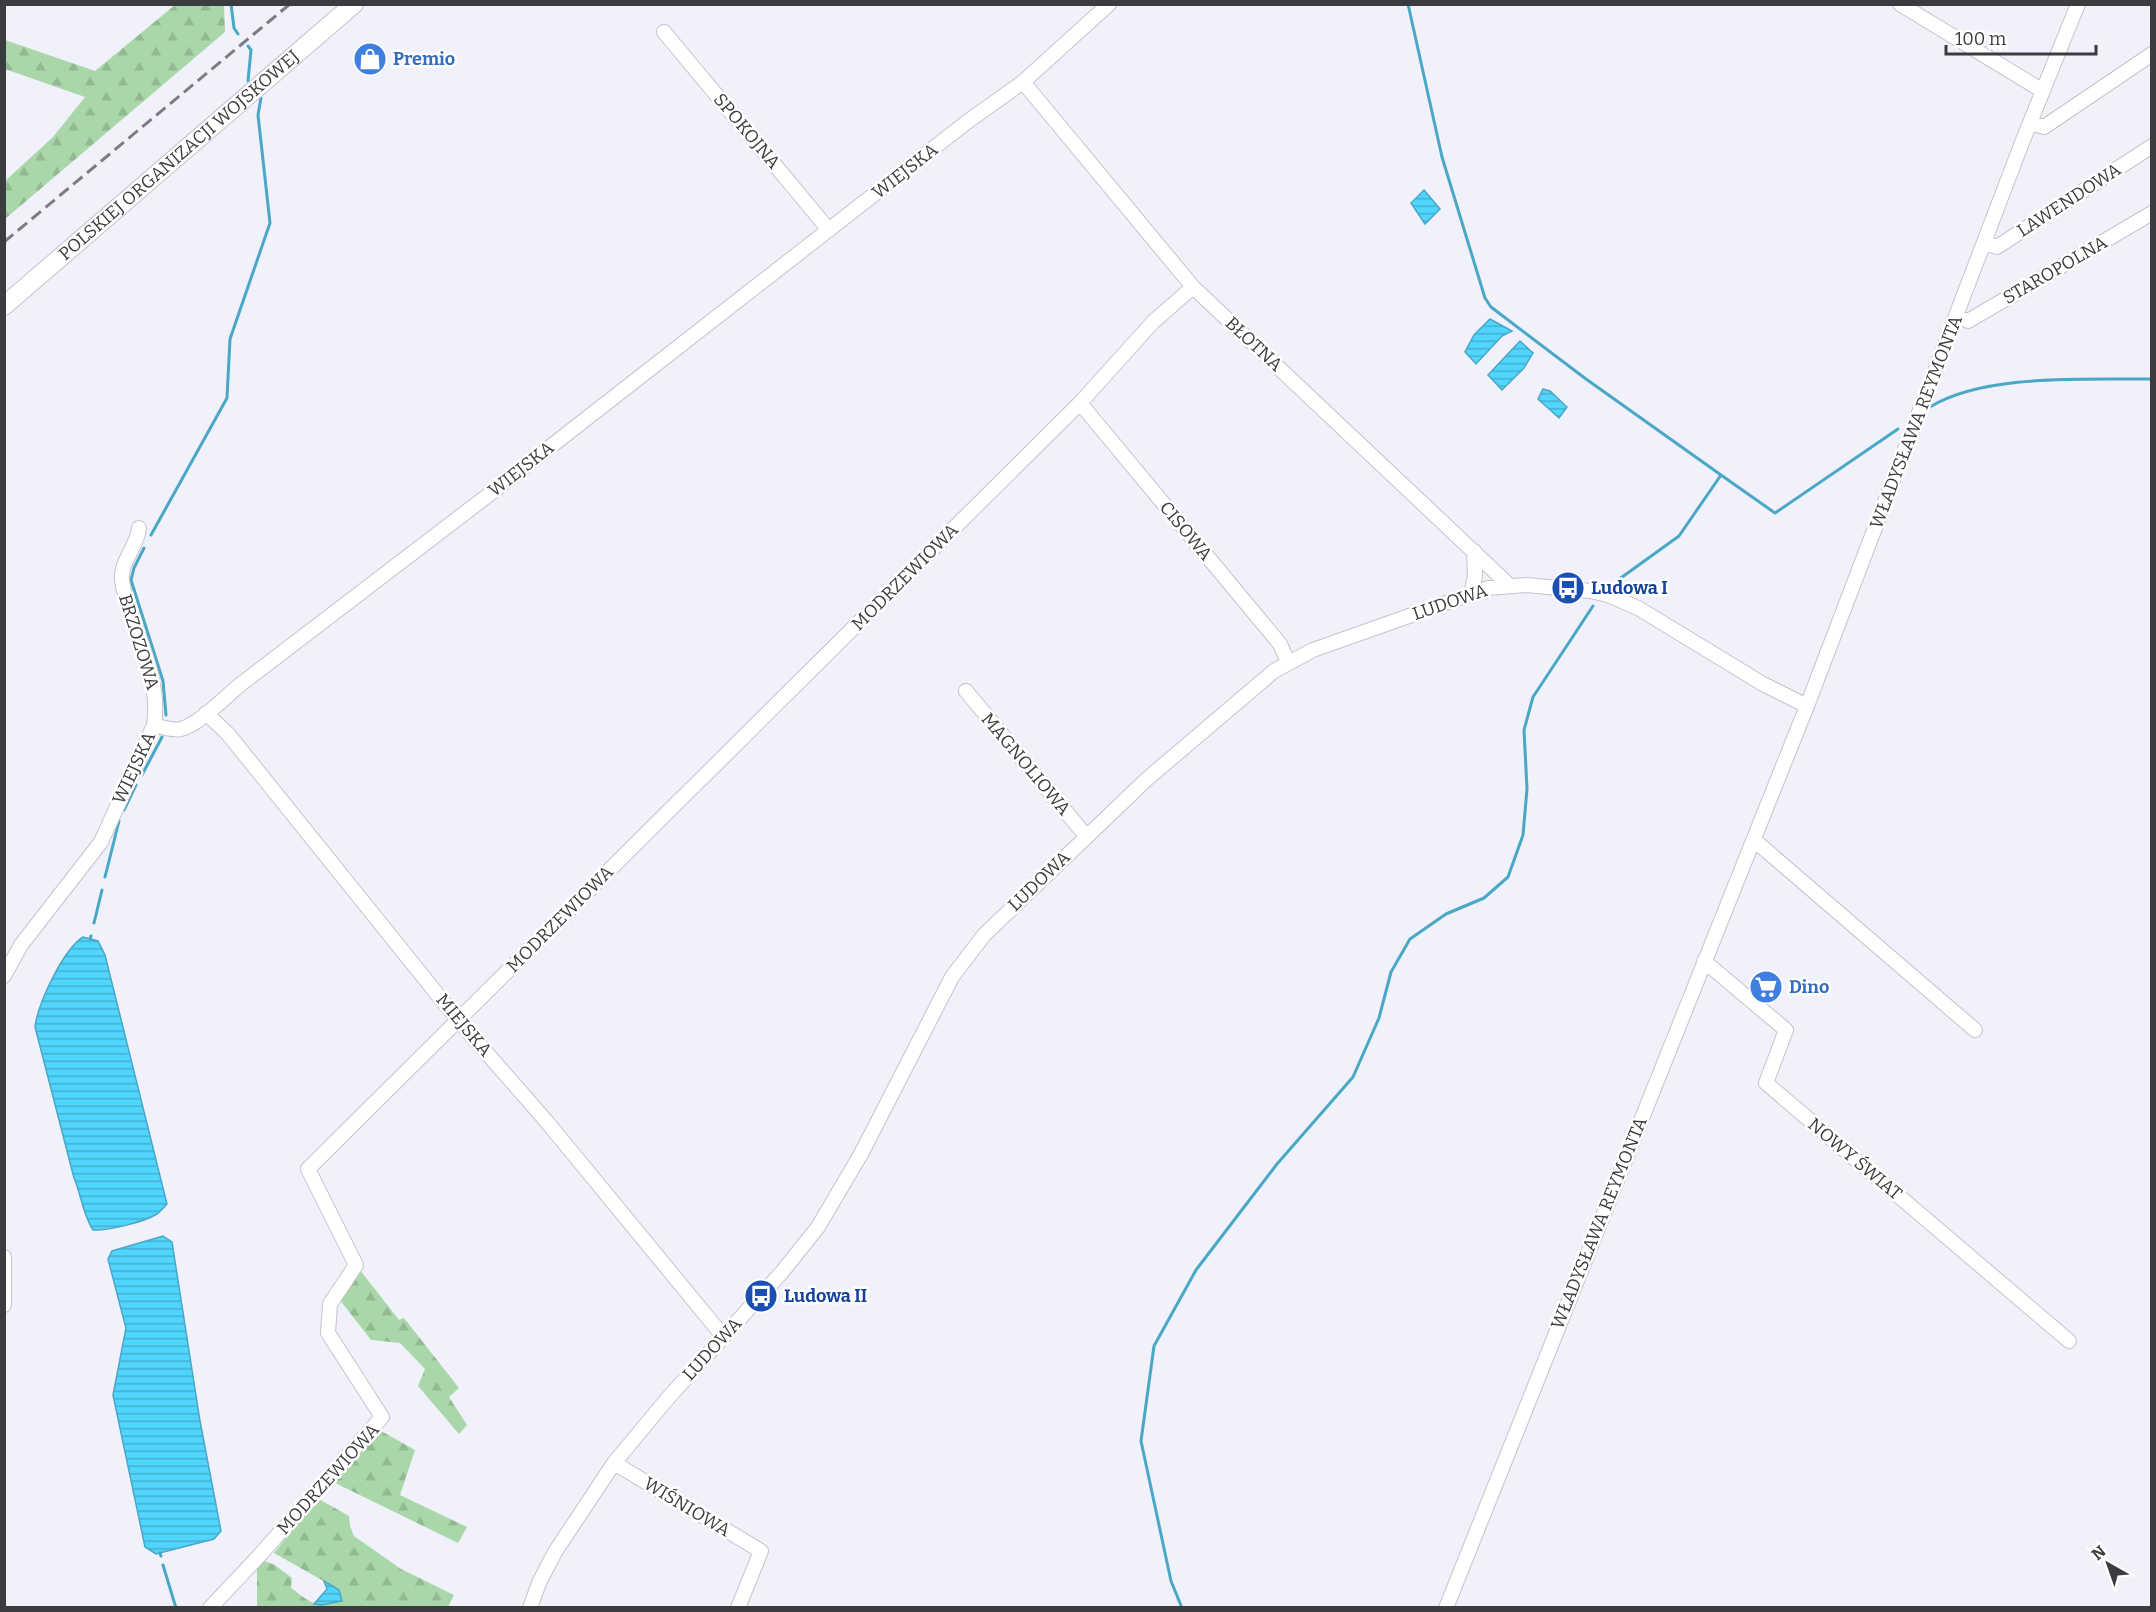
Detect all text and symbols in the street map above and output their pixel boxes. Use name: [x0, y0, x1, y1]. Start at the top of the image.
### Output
scale bar: [1946, 18, 2096, 56]
text: 100 m: [1955, 28, 2006, 50]
shop icon: Premio: [352, 41, 388, 77]
street label: POLSKIEJ ORGANIZACJI WOJSKOWEJ: [54, 45, 304, 265]
place label: Premio: [393, 48, 455, 70]
street label: SPOKOJNA: [709, 89, 785, 173]
street label: WIEJSKA: [868, 138, 942, 203]
street label: LAWENDOWA: [2013, 158, 2125, 242]
street label: STAROPOLNA: [1999, 231, 2111, 309]
street label: BŁOTNA: [1221, 312, 1287, 376]
street label: WŁADYSŁAWA REYMONTA: [1865, 312, 1967, 532]
street label: WIEJSKA: [484, 436, 558, 501]
street label: CISOWA: [1155, 497, 1217, 565]
street label: MODRZEWIOWA: [847, 519, 963, 635]
bus stop icon: Ludowa I: [1550, 570, 1586, 606]
place label: Ludowa I: [1591, 577, 1668, 599]
street label: LUDOWA: [1410, 579, 1490, 625]
street label: BRZOZOWA: [114, 591, 164, 693]
street label: MAGNOLIOWA: [977, 708, 1075, 820]
street label: WIEJSKA: [108, 728, 160, 808]
street label: LUDOWA: [1003, 846, 1075, 916]
street label: MODRZEWIOWA: [502, 861, 618, 977]
supermarket icon: Dino: [1748, 969, 1784, 1005]
place label: Dino: [1789, 976, 1829, 998]
street label: MIEJSKA: [431, 989, 497, 1061]
street label: WŁADYSŁAWA REYMONTA: [1546, 1113, 1652, 1332]
street label: NOWY ŚWIAT: [1804, 1113, 1907, 1205]
bus stop icon: Ludowa II: [743, 1278, 779, 1314]
place label: Ludowa II: [784, 1285, 867, 1307]
street label: LUDOWA: [678, 1313, 746, 1385]
street label: MODRZEWIOWA: [272, 1419, 384, 1539]
street label: WIŚNIOWA: [640, 1473, 735, 1542]
north arrow: [2078, 1534, 2138, 1594]
text: N: [2088, 1542, 2110, 1564]

